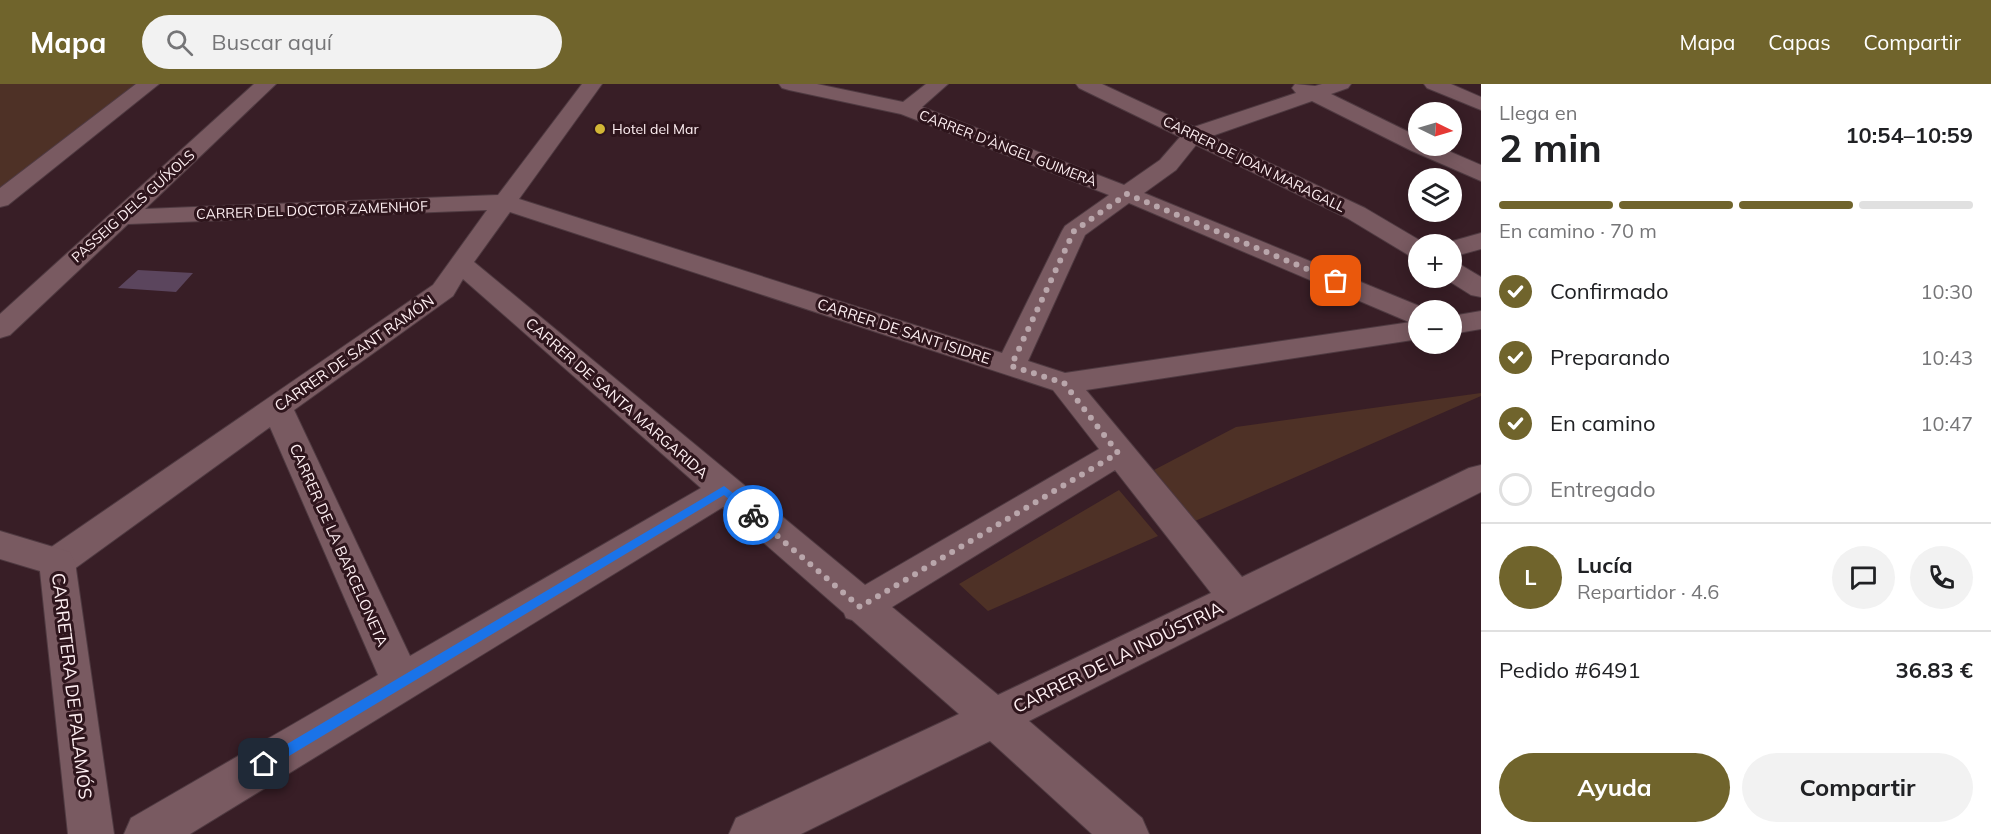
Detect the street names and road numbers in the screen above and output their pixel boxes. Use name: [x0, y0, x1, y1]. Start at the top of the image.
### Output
street label: CARRER D'ÀNGEL GUIMERÀ: [917, 106, 1100, 190]
street label: CARRER DE JOAN MARAGALL: [1160, 112, 1348, 216]
street label: PASSEIG DELS GUÍXOLS: [68, 146, 199, 266]
street label: CARRER DEL DOCTOR ZAMENHOF: [196, 197, 428, 223]
street label: CARRER DE SANT RAMÓN: [271, 291, 437, 415]
street label: CARRER DE SANT ISIDRE: [815, 294, 993, 368]
street label: CARRER DE SANTA MARGARIDA: [522, 313, 712, 483]
street label: CARRER DE LA BARCELONETA: [286, 441, 392, 649]
street label: CARRETERA DE PALAMÓS: [47, 572, 97, 800]
street label: CARRER DE LA INDÚSTRIA: [1009, 596, 1227, 718]

